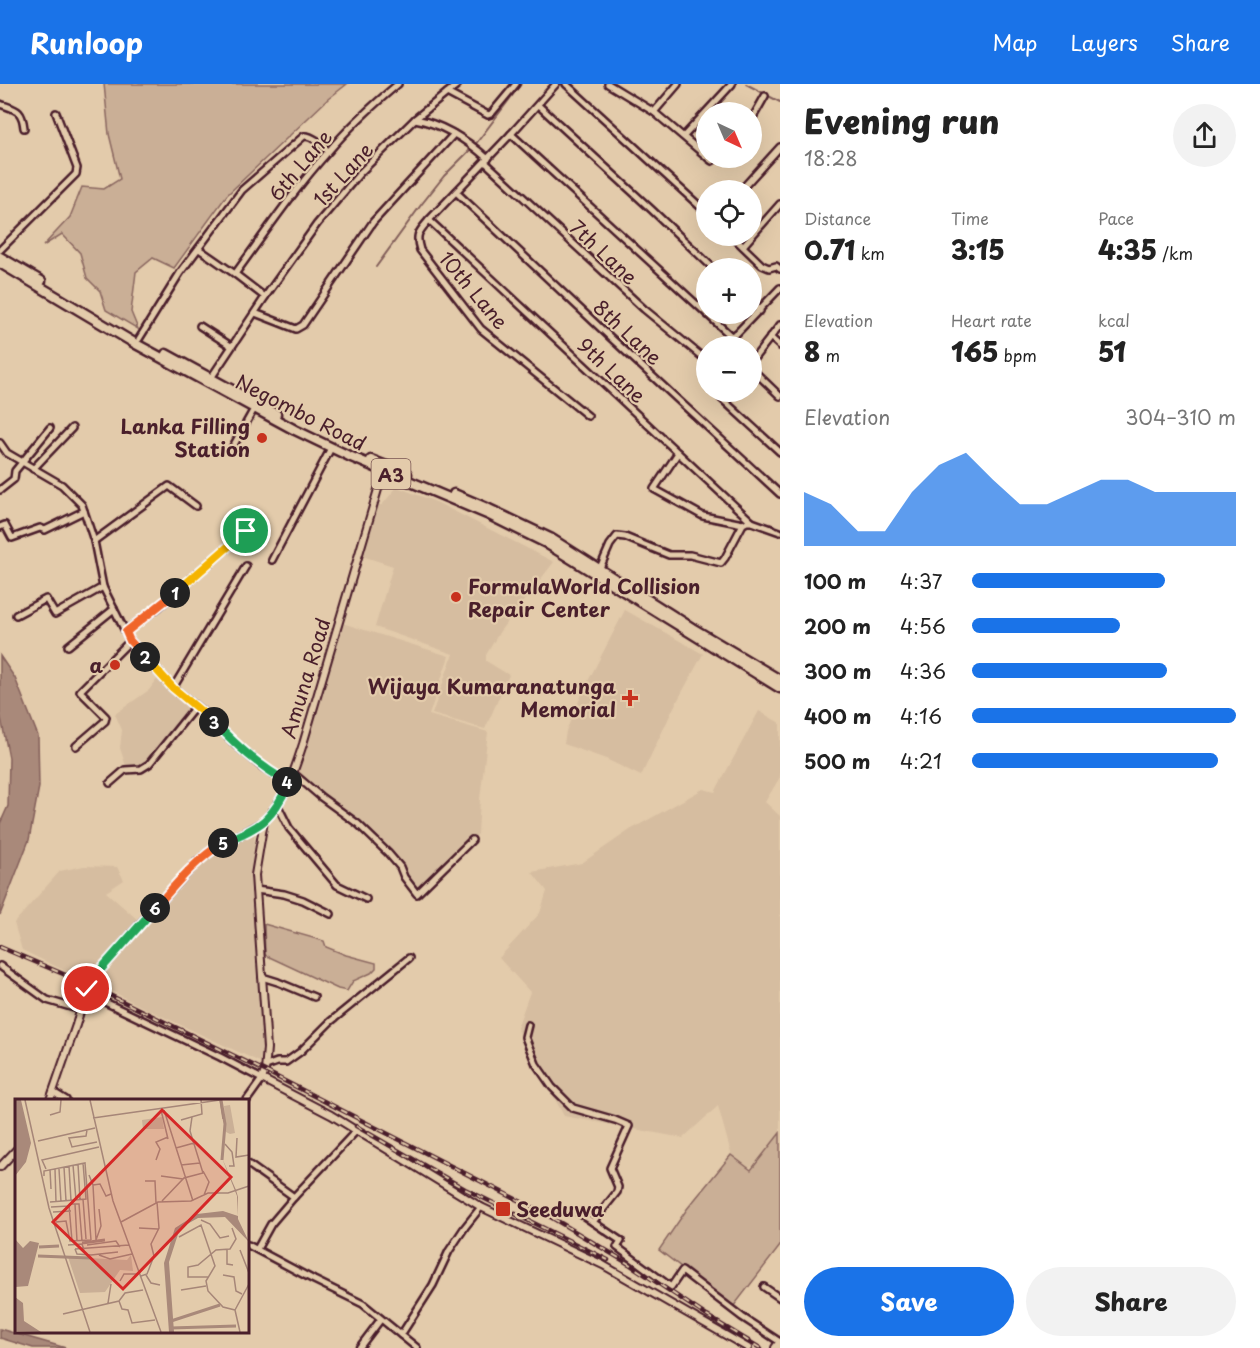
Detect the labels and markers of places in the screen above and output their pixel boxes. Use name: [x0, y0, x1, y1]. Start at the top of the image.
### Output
place label: Lanka Filling Station: [121, 411, 250, 464]
marker: Lanka Filling Station: [255, 431, 269, 445]
pin: [220, 505, 271, 556]
place label: FormulaWorld Collision Repair Center: [468, 571, 700, 624]
pin: 1: [160, 578, 190, 608]
marker: FormulaWorld Collision Repair Center: [449, 590, 463, 604]
pin: 2: [130, 642, 160, 672]
place label: a: [89, 650, 103, 680]
marker: a: [108, 658, 122, 672]
place label: Wijaya Kumaranatunga Memorial: [368, 671, 616, 724]
marker: Wijaya Kumaranatunga Memorial: [621, 689, 639, 707]
pin: 3: [199, 707, 229, 737]
pin: 4: [272, 767, 302, 797]
pin: 5: [208, 828, 238, 858]
pin: 6: [140, 893, 170, 923]
pin: [61, 963, 112, 1014]
place label: Seeduwa: [516, 1194, 605, 1224]
marker: Seeduwa: [494, 1200, 512, 1218]

